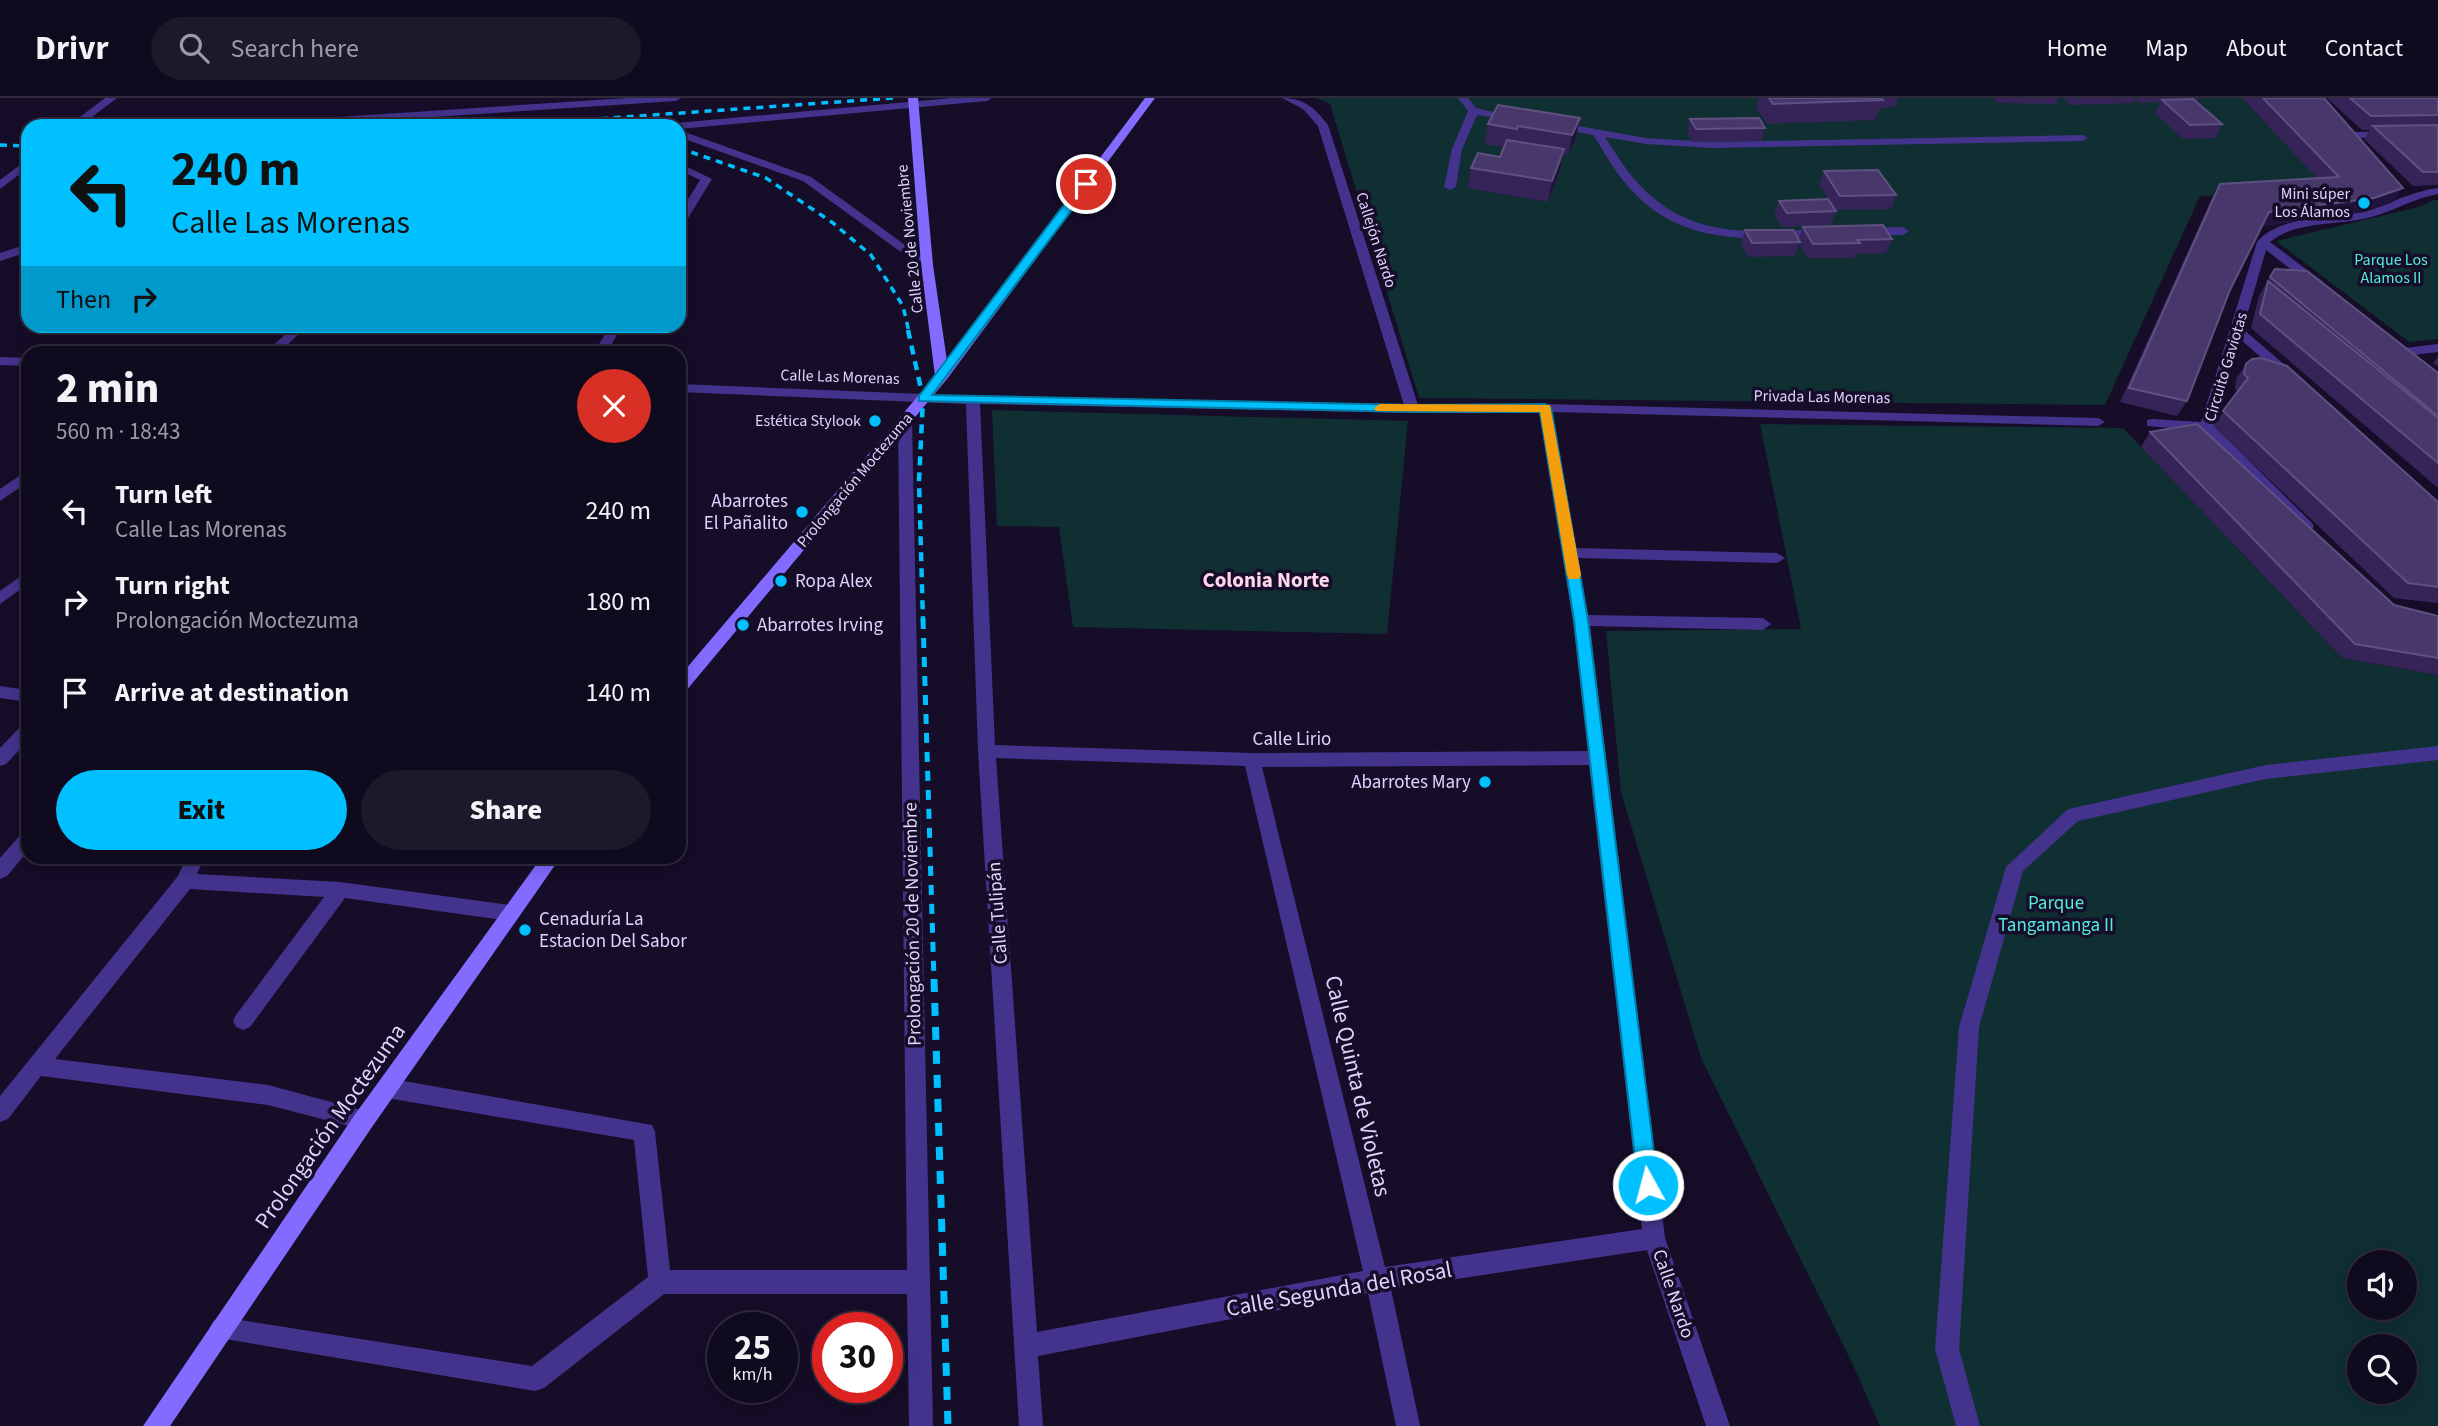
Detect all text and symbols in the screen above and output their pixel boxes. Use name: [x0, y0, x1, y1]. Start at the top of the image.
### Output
search box: [151, 17, 641, 80]
text: Drivr: [35, 25, 109, 72]
icon: search: [175, 29, 213, 67]
text: Search here: [231, 30, 359, 67]
text: Home: [2047, 31, 2107, 66]
text: Map: [2145, 31, 2188, 66]
text: About: [2226, 31, 2287, 66]
text: Contact: [2325, 31, 2403, 66]
text: 240 m: [171, 135, 300, 205]
icon: left: [56, 147, 147, 238]
pin: [1056, 154, 1116, 214]
street label: Calle 20 de Noviembre: [891, 164, 929, 314]
icon: arrive: [1067, 165, 1105, 203]
place label: Mini súper Los Álamos: [2274, 183, 2350, 223]
street label: Callejón Nardo: [1350, 189, 1402, 291]
marker: Mini súper Los Álamos: [2356, 195, 2372, 211]
text: Calle Las Morenas: [171, 200, 410, 246]
park label: Parque Los Alamos II: [2354, 249, 2428, 289]
icon: right: [125, 280, 163, 318]
text: Then: [56, 281, 111, 318]
street label: Circuito Gaviotas: [2199, 309, 2253, 424]
text: 2 min: [56, 359, 159, 419]
street label: Calle Las Morenas: [780, 364, 900, 390]
button: close: [577, 369, 651, 443]
street label: Privada Las Morenas: [1753, 385, 1891, 409]
street label: Prolongación Moctezuma: [792, 408, 918, 552]
place label: Estética Stylook: [755, 410, 861, 432]
marker: Estética Stylook: [867, 413, 883, 429]
text: 560 m · 18:43: [56, 415, 180, 448]
text: Turn left: [115, 476, 212, 513]
place label: Abarrotes El Pañalito: [704, 488, 788, 537]
icon: left: [56, 492, 94, 530]
text: 240 m: [585, 492, 651, 529]
marker: Abarrotes El Pañalito: [794, 504, 810, 520]
text: Calle Las Morenas: [115, 513, 287, 546]
district label: Colonia Norte: [1202, 565, 1330, 595]
text: Turn right: [115, 567, 230, 604]
place label: Ropa Alex: [795, 568, 873, 595]
marker: Ropa Alex: [773, 573, 789, 589]
icon: right: [56, 583, 94, 621]
text: 180 m: [585, 583, 651, 620]
text: Prolongación Moctezuma: [115, 604, 359, 637]
place label: Abarrotes Irving: [757, 612, 883, 639]
marker: Abarrotes Irving: [735, 617, 751, 633]
icon: arrive: [56, 674, 94, 712]
text: Arrive at destination: [115, 674, 349, 711]
text: 140 m: [585, 674, 651, 711]
street label: Calle Lirio: [1253, 726, 1331, 753]
place label: Abarrotes Mary: [1351, 769, 1471, 796]
button: Exit: [56, 770, 347, 850]
button: Share: [361, 770, 651, 850]
marker: Abarrotes Mary: [1477, 774, 1493, 790]
street label: Prolongación 20 de Noviembre: [897, 802, 929, 1046]
street label: Calle Tulipán: [981, 861, 1015, 965]
park label: Parque Tangamanga II: [1998, 890, 2114, 939]
place label: Cenaduría La Estacion Del Sabor: [539, 906, 687, 955]
marker: Cenaduría La Estacion Del Sabor: [517, 922, 533, 938]
street label: Calle Quinta de Violetas: [1316, 972, 1400, 1200]
street label: Prolongación Moctezuma: [247, 1017, 413, 1235]
position arrow: [1611, 1148, 1685, 1222]
street label: Calle Nardo: [1645, 1246, 1701, 1342]
map controls: [2347, 1250, 2417, 1404]
button: sound: [2347, 1250, 2417, 1320]
street label: Calle Segunda del Rosal: [1224, 1253, 1454, 1325]
speed limit sign: 30: [812, 1312, 903, 1403]
text: 25: [734, 1323, 771, 1373]
button: search: [2347, 1334, 2417, 1404]
text: km/h: [733, 1362, 772, 1387]

